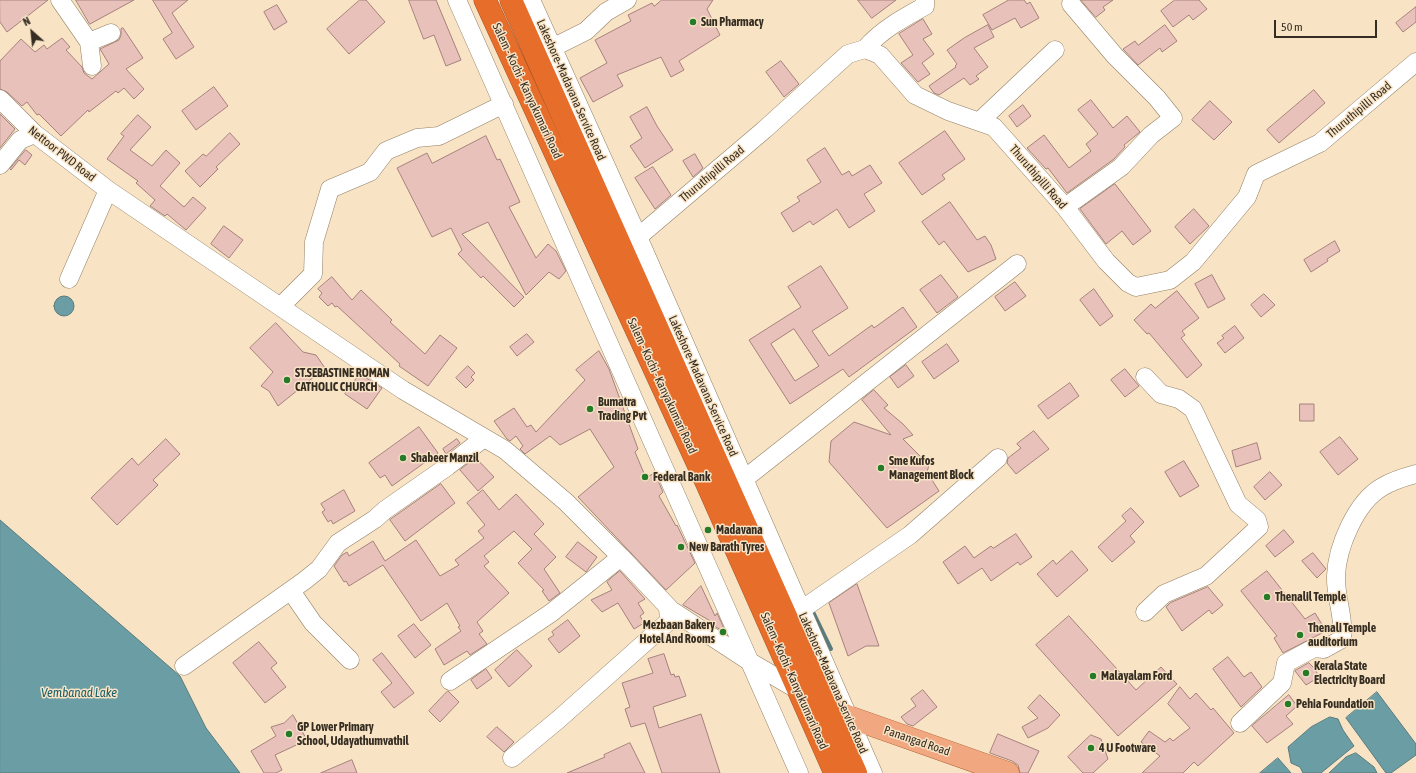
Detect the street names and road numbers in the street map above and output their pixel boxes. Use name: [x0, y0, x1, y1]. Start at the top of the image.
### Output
street label: Lakeshore-Madavana Service Road: [533, 17, 609, 163]
street label: Salem - Kochi - Kanyakumari Road: [489, 21, 565, 161]
street label: Thuruthipilli Road: [1324, 79, 1394, 141]
street label: Nettoor PWD Road: [25, 123, 99, 185]
street label: Thuruthipilli Road: [1006, 142, 1070, 212]
street label: Thuruthipilli Road: [677, 143, 747, 205]
street label: Lakeshore-Madavana Service Road: [665, 313, 741, 459]
street label: Salem - Kochi - Kanyakumari Road: [624, 316, 700, 456]
street label: Salem - Kochi - Kanyakumari Road: [757, 610, 831, 752]
street label: Lakeshore-Madavana Service Road: [795, 610, 871, 756]
street label: Panangad Road: [882, 723, 952, 759]

